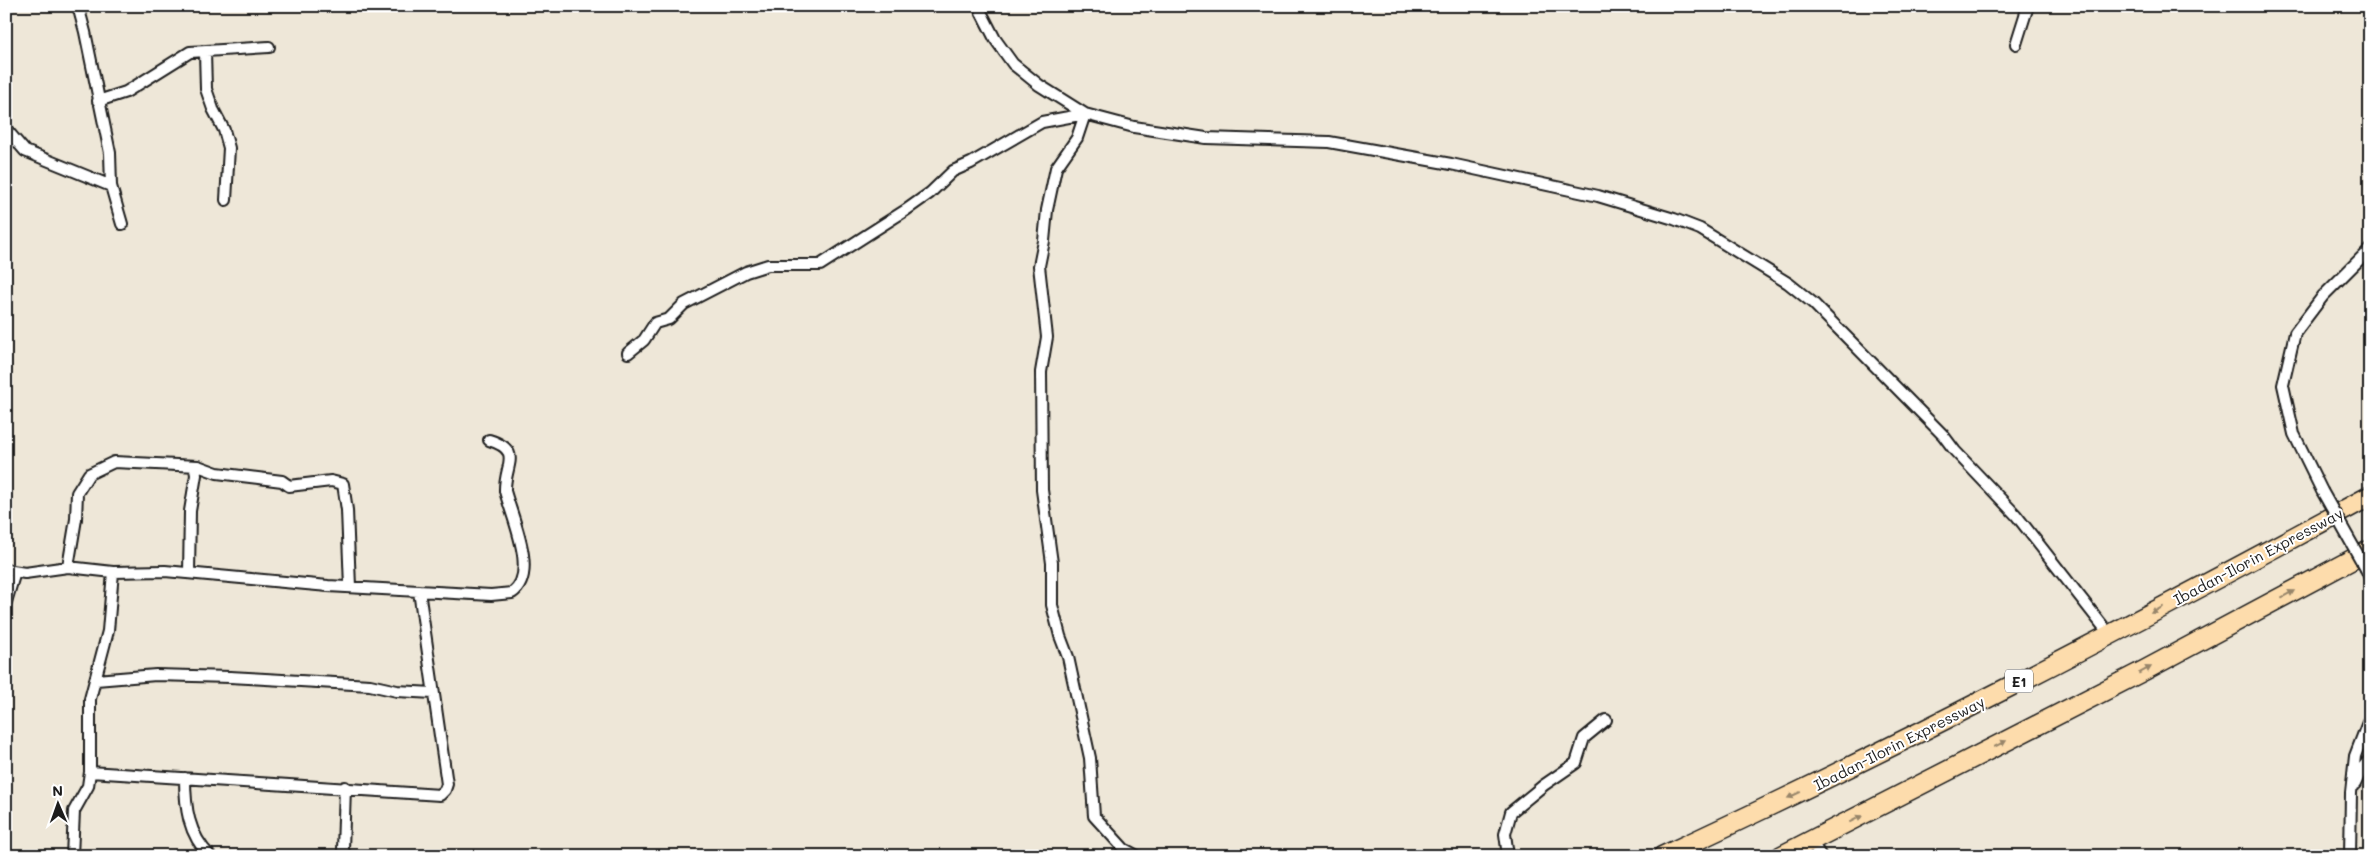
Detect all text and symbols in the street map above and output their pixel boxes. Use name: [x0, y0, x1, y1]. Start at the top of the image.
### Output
street label: Ibadan-Ilorin Expressway: [2170, 503, 2346, 609]
one-way arrow: [2281, 590, 2296, 598]
one-way arrow: [2151, 606, 2164, 615]
one-way arrow: [2138, 666, 2152, 674]
road number: E1: [2005, 669, 2033, 692]
street label: Ibadan-Ilorin Expressway: [1810, 691, 1988, 795]
one-way arrow: [1993, 740, 2007, 748]
north arrow: [32, 780, 82, 830]
text: N: [52, 781, 63, 800]
one-way arrow: [1787, 792, 1801, 800]
one-way arrow: [1848, 815, 1863, 823]

